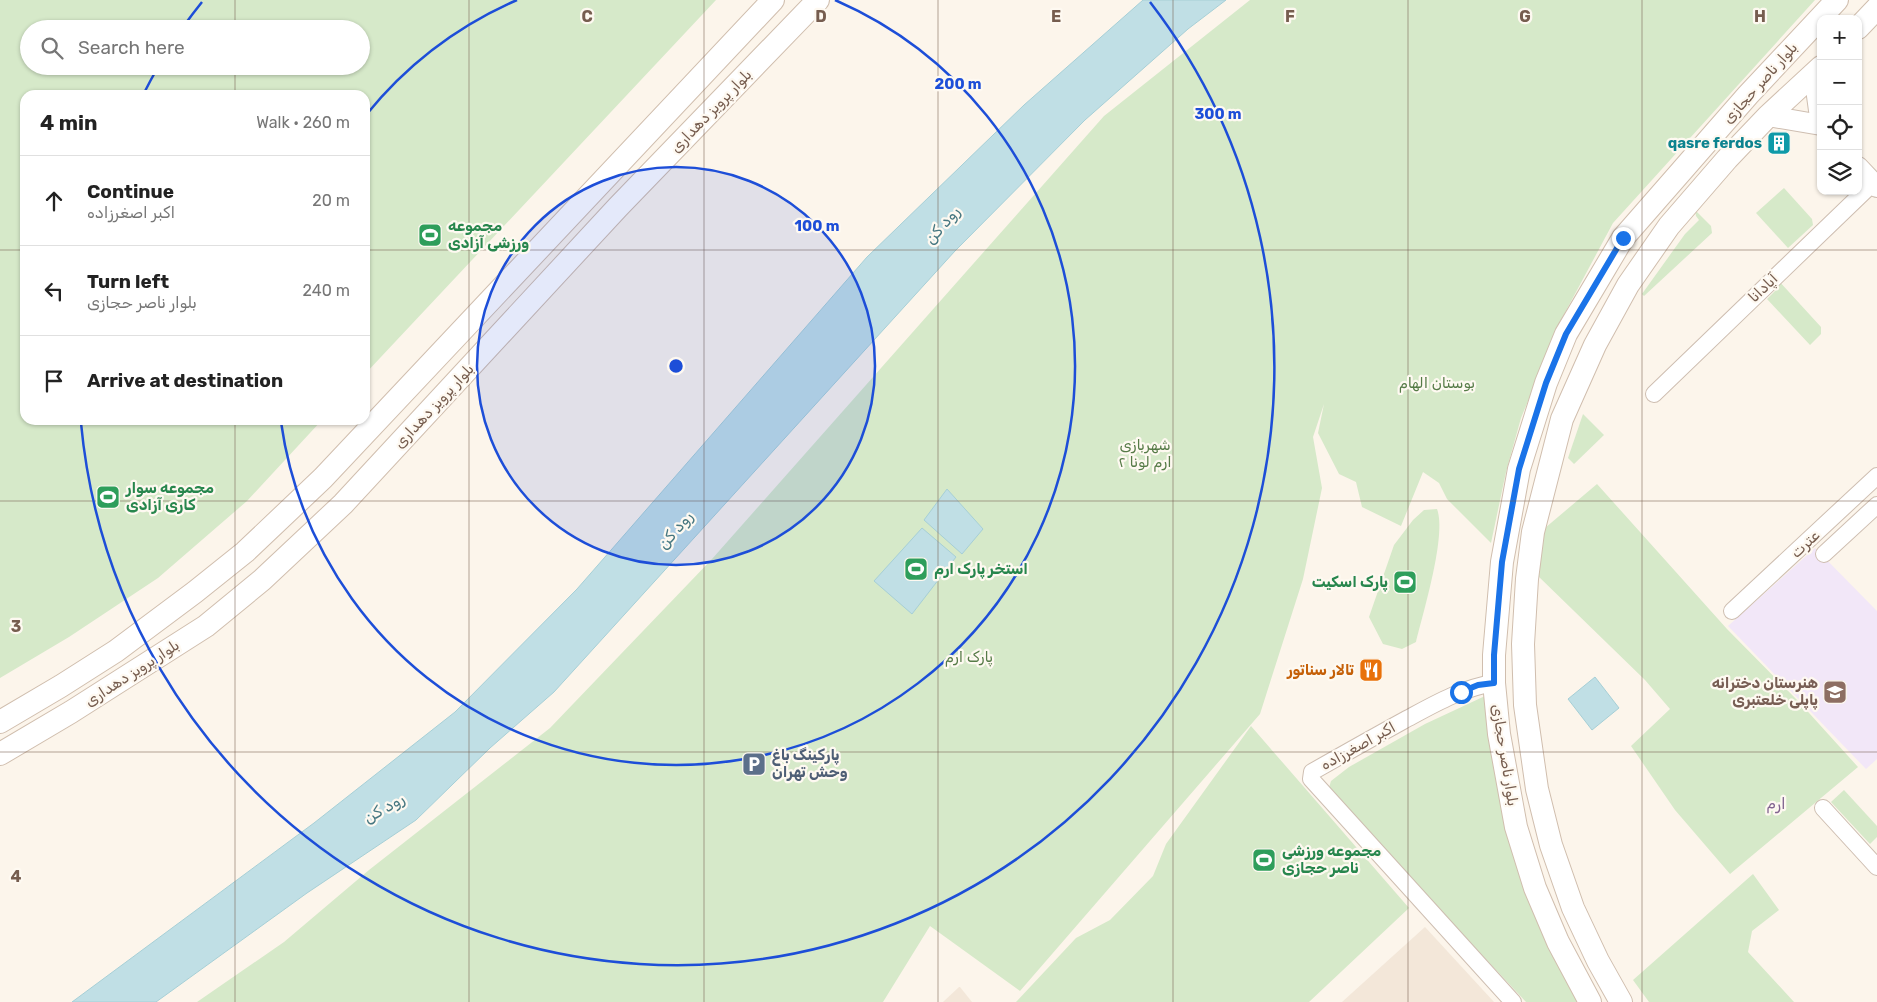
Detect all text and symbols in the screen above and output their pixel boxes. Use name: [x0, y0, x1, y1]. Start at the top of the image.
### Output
text: C: [581, 7, 593, 26]
text: D: [815, 7, 827, 26]
text: E: [1051, 7, 1061, 26]
text: F: [1285, 7, 1295, 26]
text: G: [1519, 7, 1531, 26]
text: H: [1754, 7, 1766, 26]
map controls: [1817, 15, 1862, 195]
button: +: [1817, 15, 1862, 60]
search box: [20, 20, 370, 75]
icon: search: [38, 34, 66, 62]
text: Search here: [78, 36, 185, 59]
street label: بلوار ناصر حجازی: [1719, 39, 1801, 127]
button: −: [1817, 60, 1862, 105]
street label: بلوار پرویز دهداری: [667, 65, 756, 157]
text: 200 m: [934, 75, 982, 93]
text: 300 m: [1194, 105, 1242, 123]
button: locate: [1817, 105, 1862, 150]
text: 4 min: [40, 110, 98, 135]
text: Walk · 260 m: [256, 113, 350, 132]
building icon: qasre ferdos: [1766, 130, 1792, 156]
place label: qasre ferdos: [1668, 134, 1762, 152]
button: layers: [1817, 150, 1862, 195]
text: Continue: [87, 180, 174, 203]
icon: ahead: [40, 187, 68, 215]
text: 20 m: [312, 191, 350, 210]
water label: رود کن: [920, 202, 964, 249]
text: اکبر اصغرزاده: [87, 203, 175, 222]
place label: مجموعه ورزشی آزادی: [448, 217, 529, 252]
text: 100 m: [795, 217, 839, 235]
sports icon: مجموعه ورزشی آزادی: [417, 222, 443, 248]
route end: [1612, 227, 1635, 250]
street label: آپادانا: [1745, 269, 1783, 307]
text: Turn left: [87, 270, 169, 293]
icon: left: [40, 277, 68, 305]
text: 240 m: [303, 281, 350, 300]
text: بلوار ناصر حجازی: [87, 293, 197, 312]
centre of rings: [667, 357, 685, 375]
street label: بلوار پرویز دهداری: [390, 360, 479, 453]
icon: arrive: [40, 367, 68, 395]
text: Arrive at destination: [87, 369, 283, 392]
park label: بوستان الهام: [1399, 374, 1475, 393]
park label: شهربازی ارم لونا ۲: [1118, 436, 1172, 472]
place label: مجموعه سوار کاری آزادی: [125, 479, 214, 514]
sports icon: مجموعه سوار کاری آزادی: [95, 484, 121, 510]
water label: رود کن: [653, 507, 697, 554]
street label: عترت: [1787, 526, 1823, 562]
sports icon: استخر پارک ارم: [903, 556, 929, 582]
place label: استخر پارک ارم: [934, 560, 1028, 579]
sports icon: پارک اسکیت: [1392, 569, 1418, 595]
place label: پارک اسکیت: [1312, 573, 1388, 592]
text: 3: [11, 617, 21, 636]
street label: بلوار پرویز دهداری: [81, 636, 183, 711]
park label: پارک ارم: [945, 648, 993, 667]
restaurant icon: تالار سناتور: [1358, 657, 1384, 683]
place label: تالار سناتور: [1286, 661, 1355, 679]
place label: هنرستان دخترانه پاپلی خلعتبری: [1712, 674, 1818, 710]
school or university icon: هنرستان دخترانه پاپلی خلعتبری: [1822, 679, 1848, 705]
route start: [1450, 681, 1473, 704]
street label: بلوار ناصر حجازی: [1488, 703, 1522, 807]
street label: اکبر اصغرزاده: [1318, 718, 1398, 774]
place label: پارکینگ باغ وحش تهران: [772, 746, 848, 781]
parking icon: پارکینگ باغ وحش تهران: [741, 751, 767, 777]
water label: رود کن: [360, 789, 408, 828]
district label: ارم: [1766, 794, 1786, 814]
place label: مجموعه ورزشی ناصر حجازی: [1282, 842, 1382, 877]
sports icon: مجموعه ورزشی ناصر حجازی: [1251, 847, 1277, 873]
text: 4: [11, 867, 22, 886]

